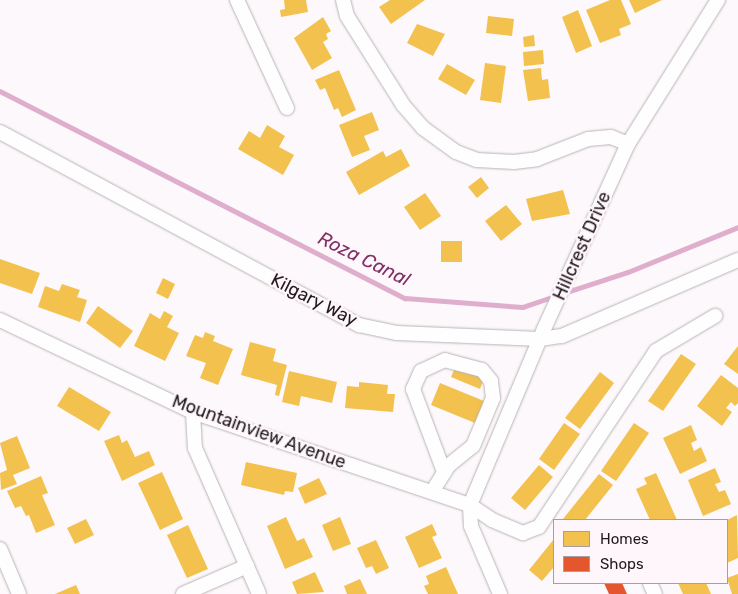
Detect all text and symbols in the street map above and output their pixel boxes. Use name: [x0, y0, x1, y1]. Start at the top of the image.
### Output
street label: Hillcrest Drive: [548, 188, 616, 304]
water label: Roza Canal: [314, 227, 414, 291]
street label: Kilgary Way: [267, 269, 361, 331]
street label: Mountainview Avenue: [169, 390, 349, 474]
legend: [553, 519, 728, 584]
text: Homes: [600, 530, 649, 548]
text: Shops: [600, 555, 644, 573]

